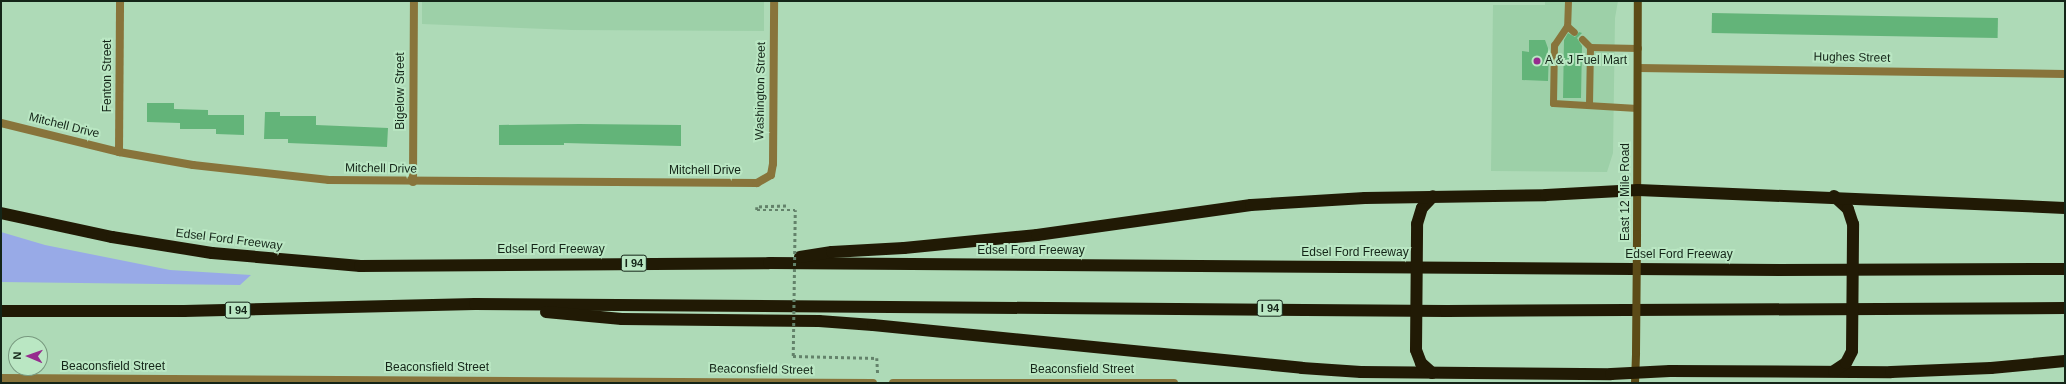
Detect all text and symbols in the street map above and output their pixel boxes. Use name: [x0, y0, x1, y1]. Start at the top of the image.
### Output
street label: Fenton Street: [101, 40, 115, 112]
street label: Washington Street: [753, 42, 769, 140]
street label: Hughes Street: [1814, 50, 1890, 66]
street label: Bigelow Street: [394, 52, 408, 130]
place label: A & J Fuel Mart: [1545, 54, 1628, 68]
marker: A & J Fuel Mart: [1532, 56, 1542, 66]
street label: Mitchell Drive: [27, 110, 101, 142]
street label: East 12 Mile Road: [1619, 143, 1633, 241]
street label: Mitchell Drive: [345, 161, 417, 177]
street label: Mitchell Drive: [669, 164, 741, 178]
street label: Edsel Ford Freeway: [175, 226, 283, 254]
street label: Edsel Ford Freeway: [497, 243, 605, 257]
street label: Edsel Ford Freeway: [977, 244, 1085, 258]
street label: Edsel Ford Freeway: [1301, 246, 1409, 260]
street label: Edsel Ford Freeway: [1625, 248, 1733, 262]
road number: I 94: [620, 254, 648, 272]
road number: I 94: [1256, 299, 1284, 317]
road number: I 94: [224, 301, 252, 319]
north arrow: [8, 336, 48, 376]
text: N: [11, 351, 23, 360]
street label: Beaconsfield Street: [61, 360, 165, 374]
street label: Beaconsfield Street: [385, 361, 489, 375]
street label: Beaconsfield Street: [709, 362, 813, 378]
street label: Beaconsfield Street: [1030, 363, 1134, 377]

